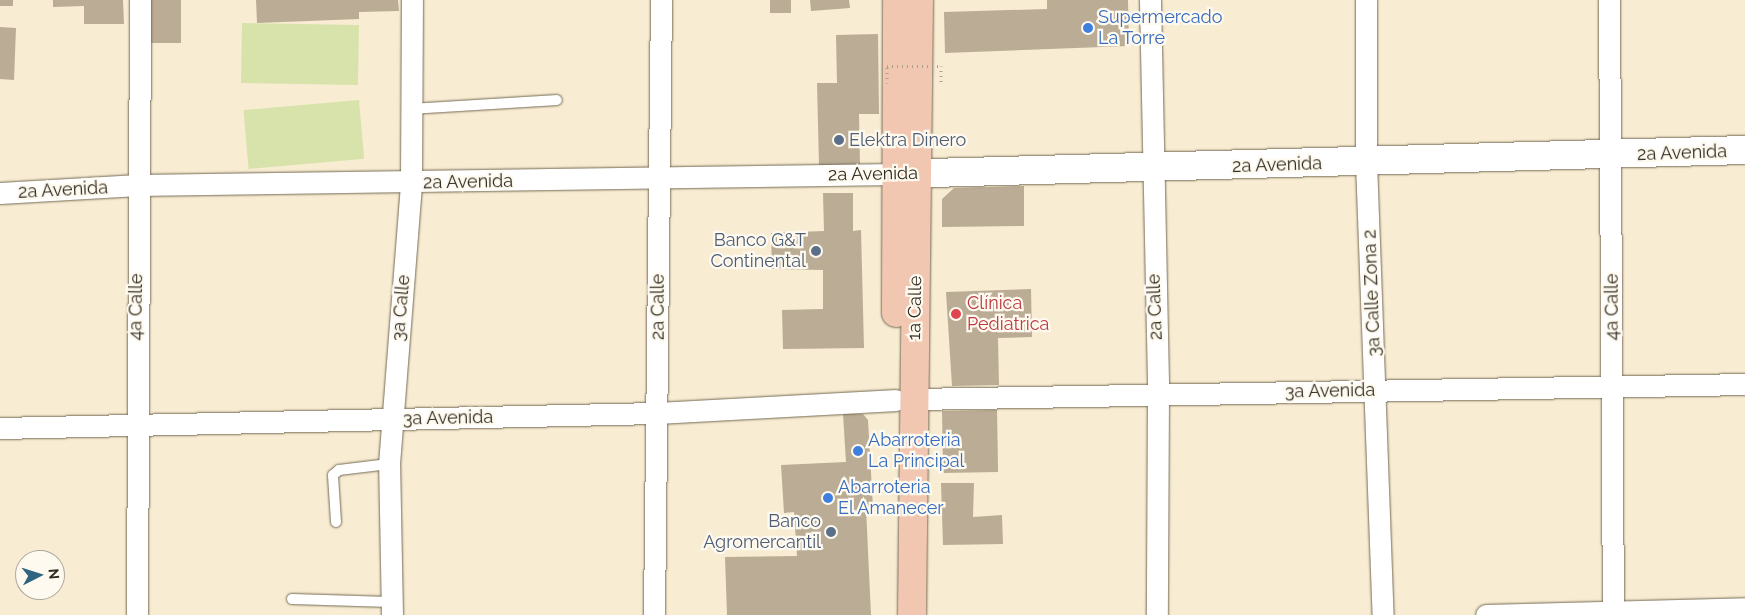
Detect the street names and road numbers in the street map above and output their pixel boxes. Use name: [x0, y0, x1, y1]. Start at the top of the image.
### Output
street label: 2a Avenida: [1636, 141, 1728, 165]
street label: 2a Avenida: [1231, 153, 1323, 177]
street label: 2a Avenida: [828, 162, 918, 186]
street label: 2a Avenida: [423, 170, 513, 194]
street label: 2a Avenida: [17, 177, 109, 203]
street label: 3a Calle Zona 2: [1359, 229, 1385, 357]
street label: 4a Calle: [125, 273, 147, 341]
street label: 2a Calle: [1143, 273, 1167, 341]
street label: 3a Calle: [387, 274, 415, 342]
street label: 2a Calle: [647, 274, 669, 340]
street label: 4a Calle: [1601, 274, 1623, 340]
street label: 1a Calle: [904, 276, 926, 340]
street label: 3a Avenida: [1284, 379, 1376, 403]
street label: 3a Avenida: [402, 406, 494, 430]

